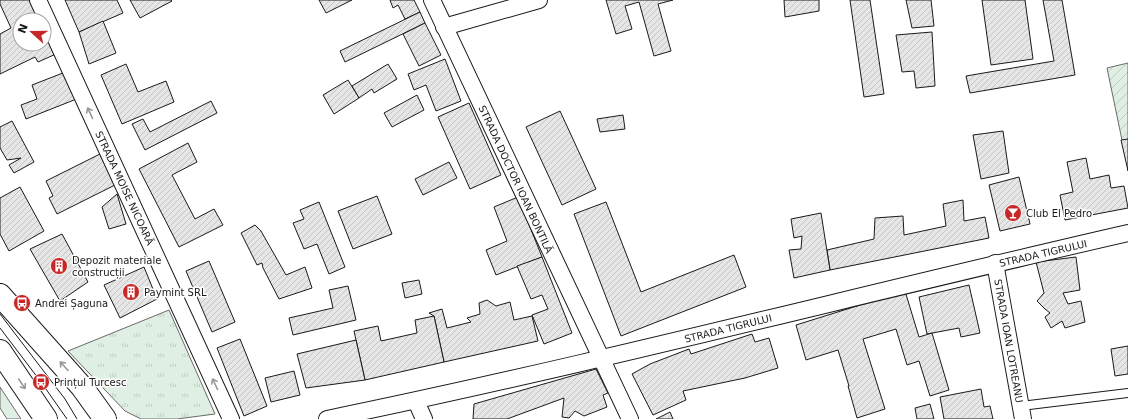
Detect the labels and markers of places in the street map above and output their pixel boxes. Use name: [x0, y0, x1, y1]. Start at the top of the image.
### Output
bar icon: Club El Pedro: [1003, 203, 1023, 223]
place label: Club El Pedro: [1026, 208, 1092, 219]
place label: Depozit materiale construcții: [72, 255, 161, 279]
building icon: Depozit materiale construcții: [49, 256, 69, 276]
building icon: Paymint SRL: [121, 282, 141, 302]
place label: Paymint SRL: [144, 287, 207, 298]
bus stop icon: Andrei Șaguna: [12, 293, 32, 313]
place label: Andrei Șaguna: [35, 298, 108, 310]
bus stop icon: Prințul Turcesc: [31, 372, 51, 392]
place label: Prințul Turcesc: [54, 377, 126, 389]

